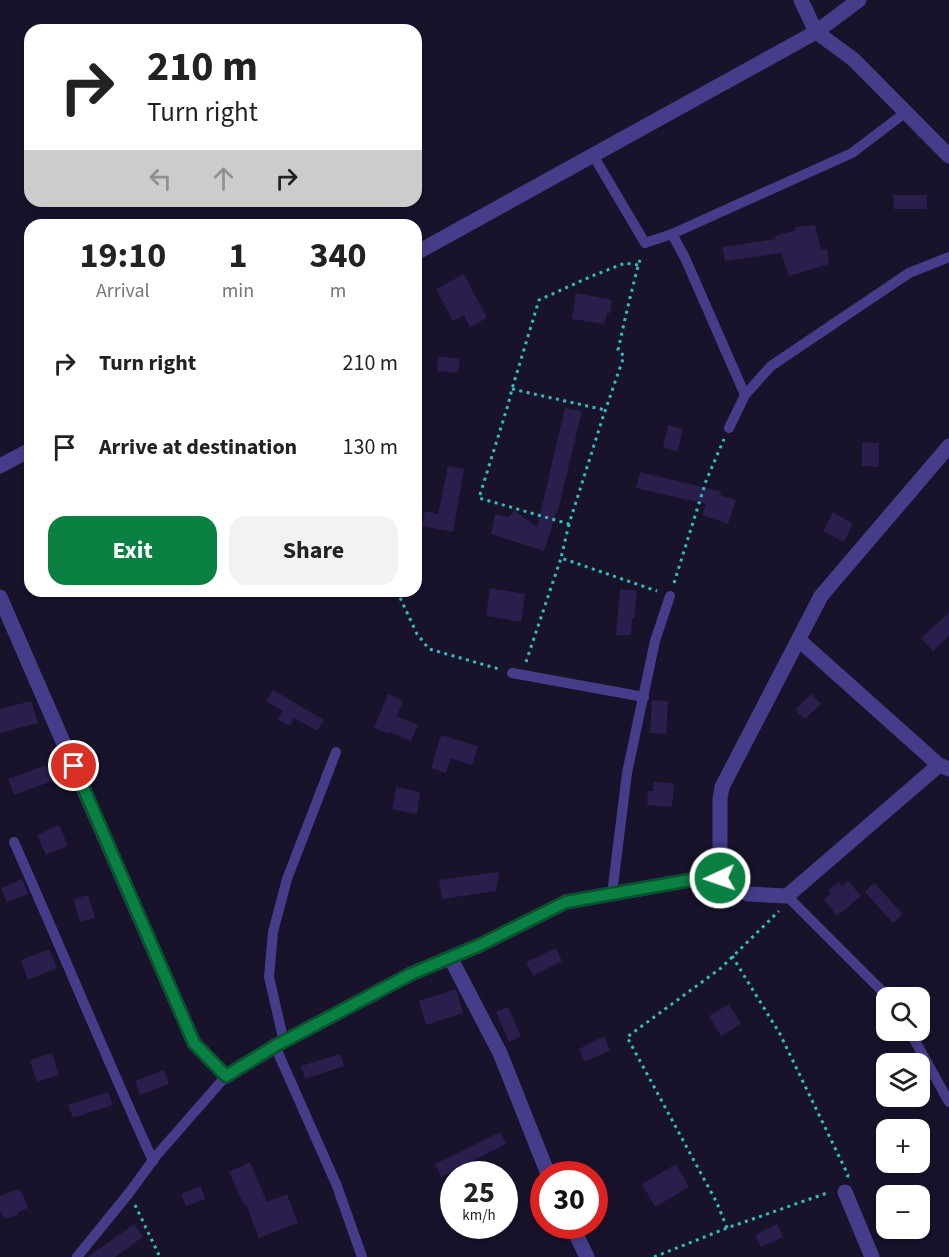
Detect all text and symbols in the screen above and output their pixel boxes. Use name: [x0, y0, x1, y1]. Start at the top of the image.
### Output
text: 210 m: [147, 37, 258, 97]
icon: right: [48, 48, 126, 126]
text: Turn right: [147, 93, 258, 132]
icon: left: [144, 162, 177, 195]
icon: ahead: [207, 162, 240, 195]
icon: right: [270, 162, 303, 195]
text: 19:10: [79, 230, 166, 281]
text: 1: [228, 230, 247, 281]
text: 340: [310, 230, 367, 281]
text: Arrival: [96, 277, 150, 305]
text: min: [222, 277, 254, 305]
text: m: [330, 277, 346, 305]
icon: right: [48, 347, 81, 380]
text: Turn right: [99, 347, 196, 379]
text: 210 m: [343, 347, 398, 379]
icon: arrive: [48, 431, 81, 464]
text: Arrive at destination: [99, 431, 297, 463]
text: 130 m: [343, 431, 398, 463]
button: Exit: [48, 516, 217, 585]
button: Share: [229, 516, 398, 585]
pin: [48, 740, 99, 791]
icon: arrive: [57, 749, 90, 782]
position arrow: [688, 846, 752, 910]
map controls: [876, 987, 930, 1239]
button: search: [876, 987, 930, 1041]
button: layers: [876, 1053, 930, 1107]
button: +: [876, 1119, 930, 1173]
speed limit sign: 30: [530, 1161, 608, 1239]
text: 25: [463, 1171, 495, 1214]
button: −: [876, 1185, 930, 1239]
text: km/h: [462, 1205, 496, 1226]

